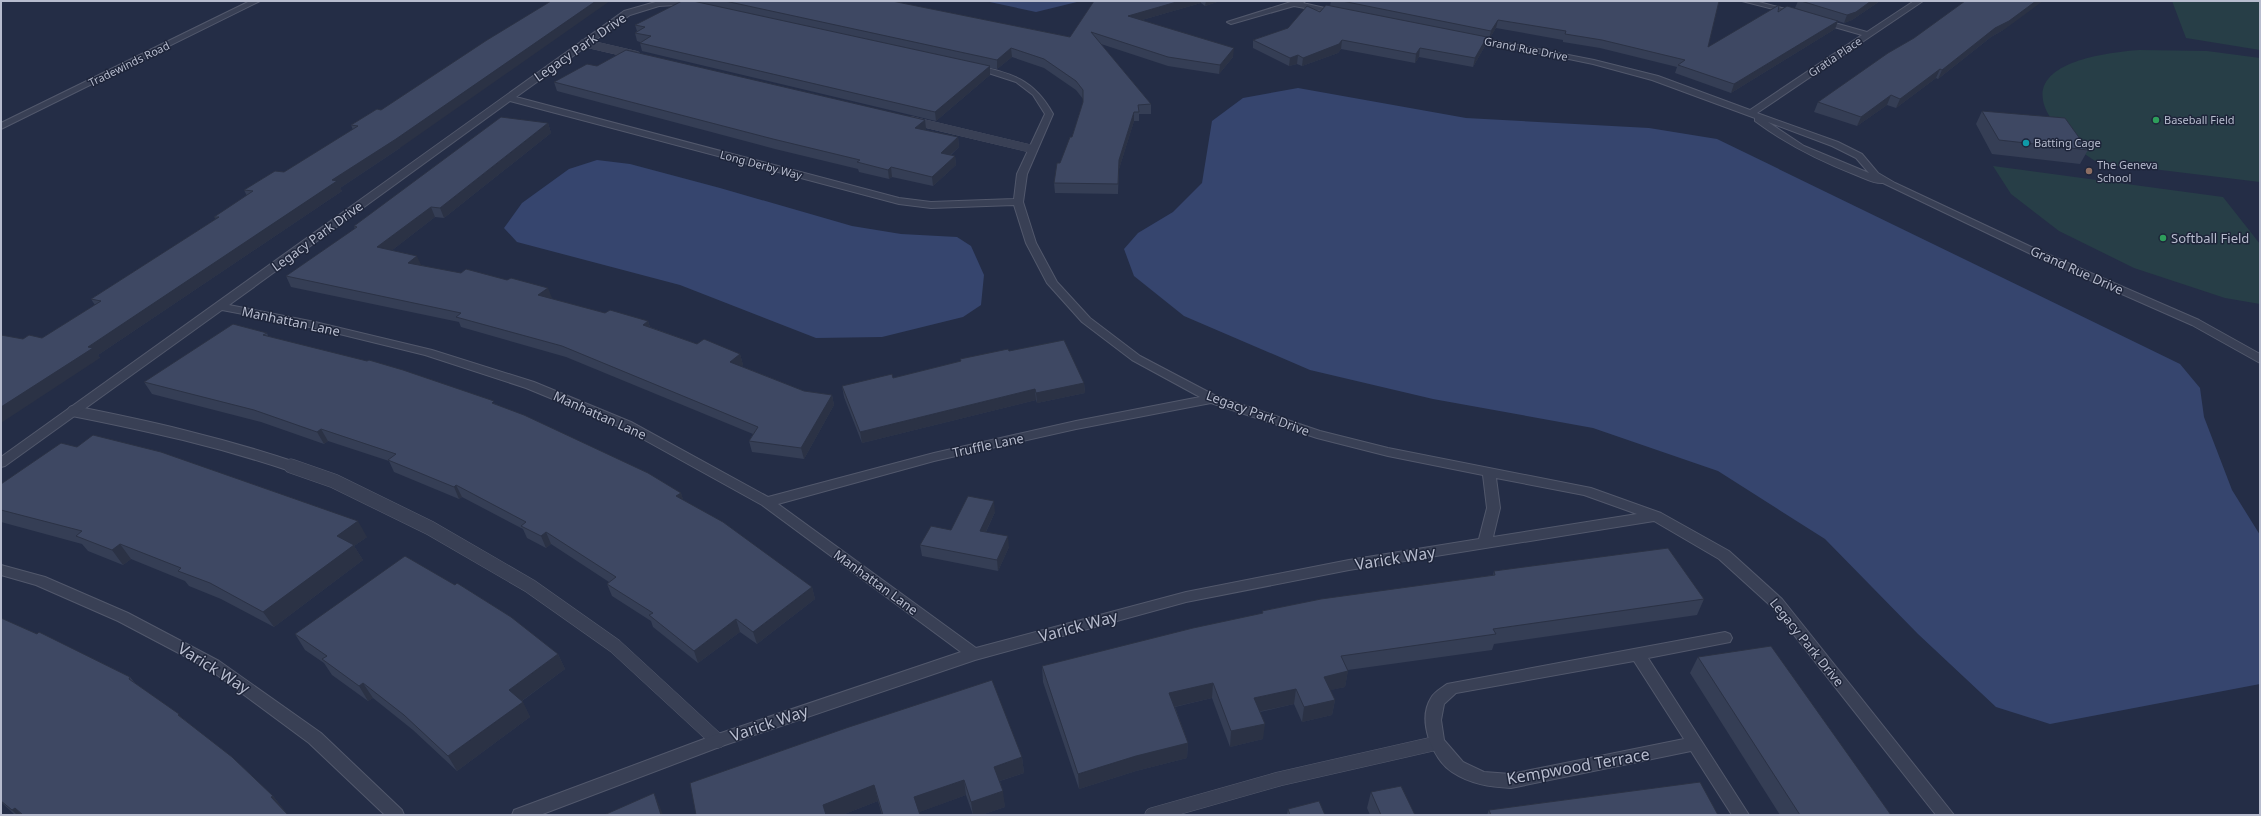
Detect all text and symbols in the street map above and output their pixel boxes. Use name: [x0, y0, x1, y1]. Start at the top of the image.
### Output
street label: Legacy Park Drive: [530, 8, 630, 86]
street label: Grand Rue Drive: [1483, 33, 1569, 64]
street label: Gratia Place: [1805, 33, 1864, 80]
street label: Tradewinds Road: [86, 37, 172, 90]
place label: Baseball Field: [2164, 112, 2235, 127]
marker: Baseball Field: [2151, 115, 2161, 125]
place label: Batting Cage: [2034, 135, 2101, 150]
marker: Batting Cage: [2021, 138, 2031, 148]
street label: Long Derby Way: [718, 146, 804, 183]
place label: The Geneva School: [2097, 157, 2158, 185]
marker: The Geneva School: [2084, 166, 2094, 176]
street label: Legacy Park Drive: [268, 197, 366, 275]
place label: Softball Field: [2171, 229, 2249, 247]
marker: Softball Field: [2158, 233, 2168, 243]
street label: Grand Rue Drive: [2028, 241, 2126, 299]
street label: Manhattan Lane: [240, 302, 342, 340]
street label: Manhattan Lane: [551, 386, 649, 444]
street label: Legacy Park Drive: [1204, 386, 1312, 440]
street label: Truffle Lane: [951, 429, 1025, 461]
street label: Varick Way: [1353, 541, 1438, 575]
street label: Manhattan Lane: [830, 545, 922, 619]
street label: Legacy Park Drive: [1766, 594, 1848, 690]
street label: Varick Way: [1036, 605, 1121, 647]
street label: Varick Way: [174, 637, 255, 699]
street label: Varick Way: [727, 699, 812, 747]
street label: Kempwood Terrace: [1505, 743, 1651, 789]

